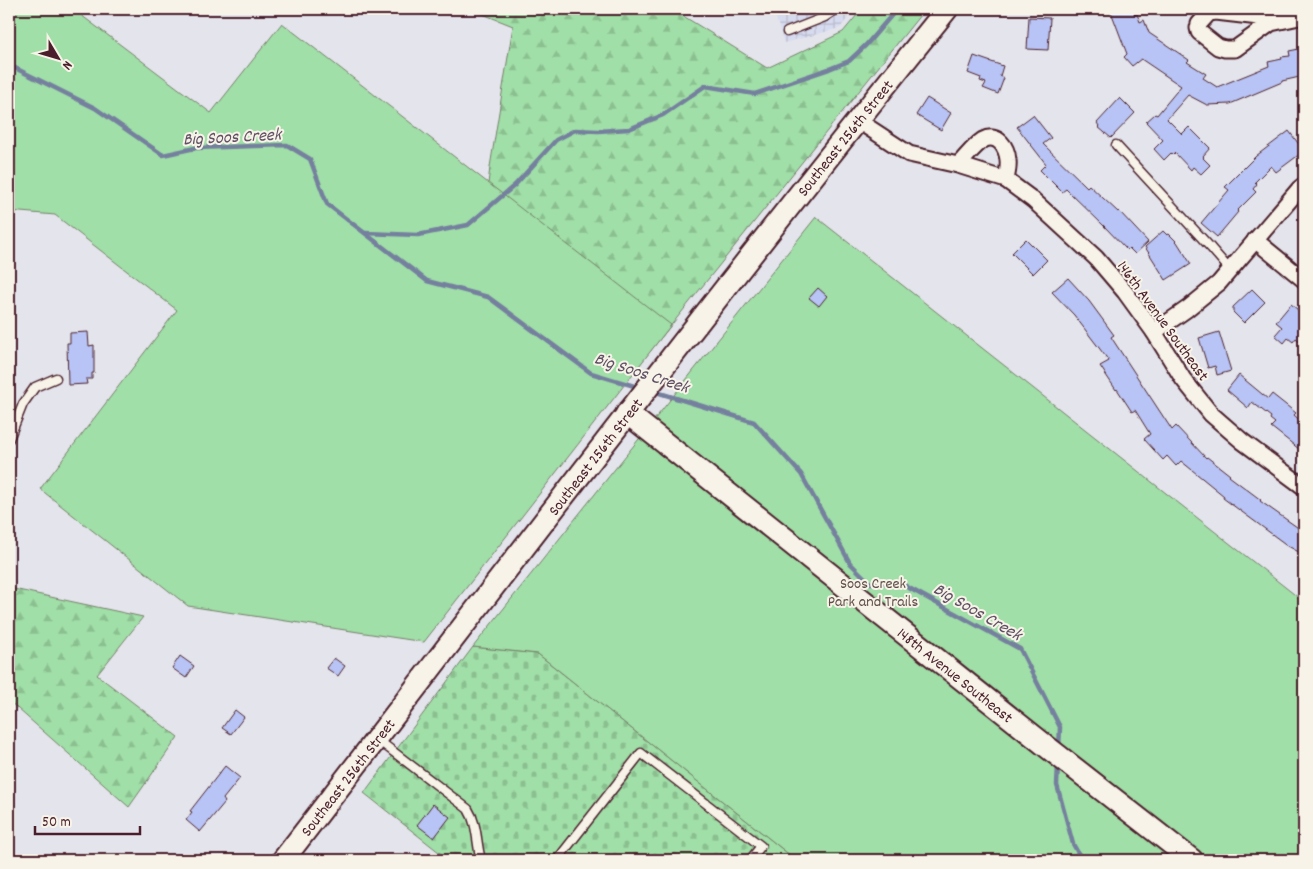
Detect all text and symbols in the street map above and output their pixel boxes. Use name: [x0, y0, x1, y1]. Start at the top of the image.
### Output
north arrow: [32, 32, 82, 82]
text: N: [57, 56, 77, 74]
street label: Southeast 256th Street: [793, 76, 900, 202]
water label: Big Soos Creek: [182, 123, 283, 154]
street label: 146th Avenue Southeast: [1110, 257, 1214, 386]
water label: Big Soos Creek: [591, 347, 693, 402]
street label: Southeast 256th Street: [544, 394, 650, 521]
park label: Soos Creek Park and Trails: [828, 573, 918, 614]
water label: Big Soos Creek: [928, 578, 1027, 649]
street label: 148th Avenue Southeast: [891, 623, 1017, 730]
street label: Southeast 256th Street: [296, 714, 402, 842]
scale bar: [35, 804, 140, 836]
text: 50 m: [42, 812, 71, 834]

